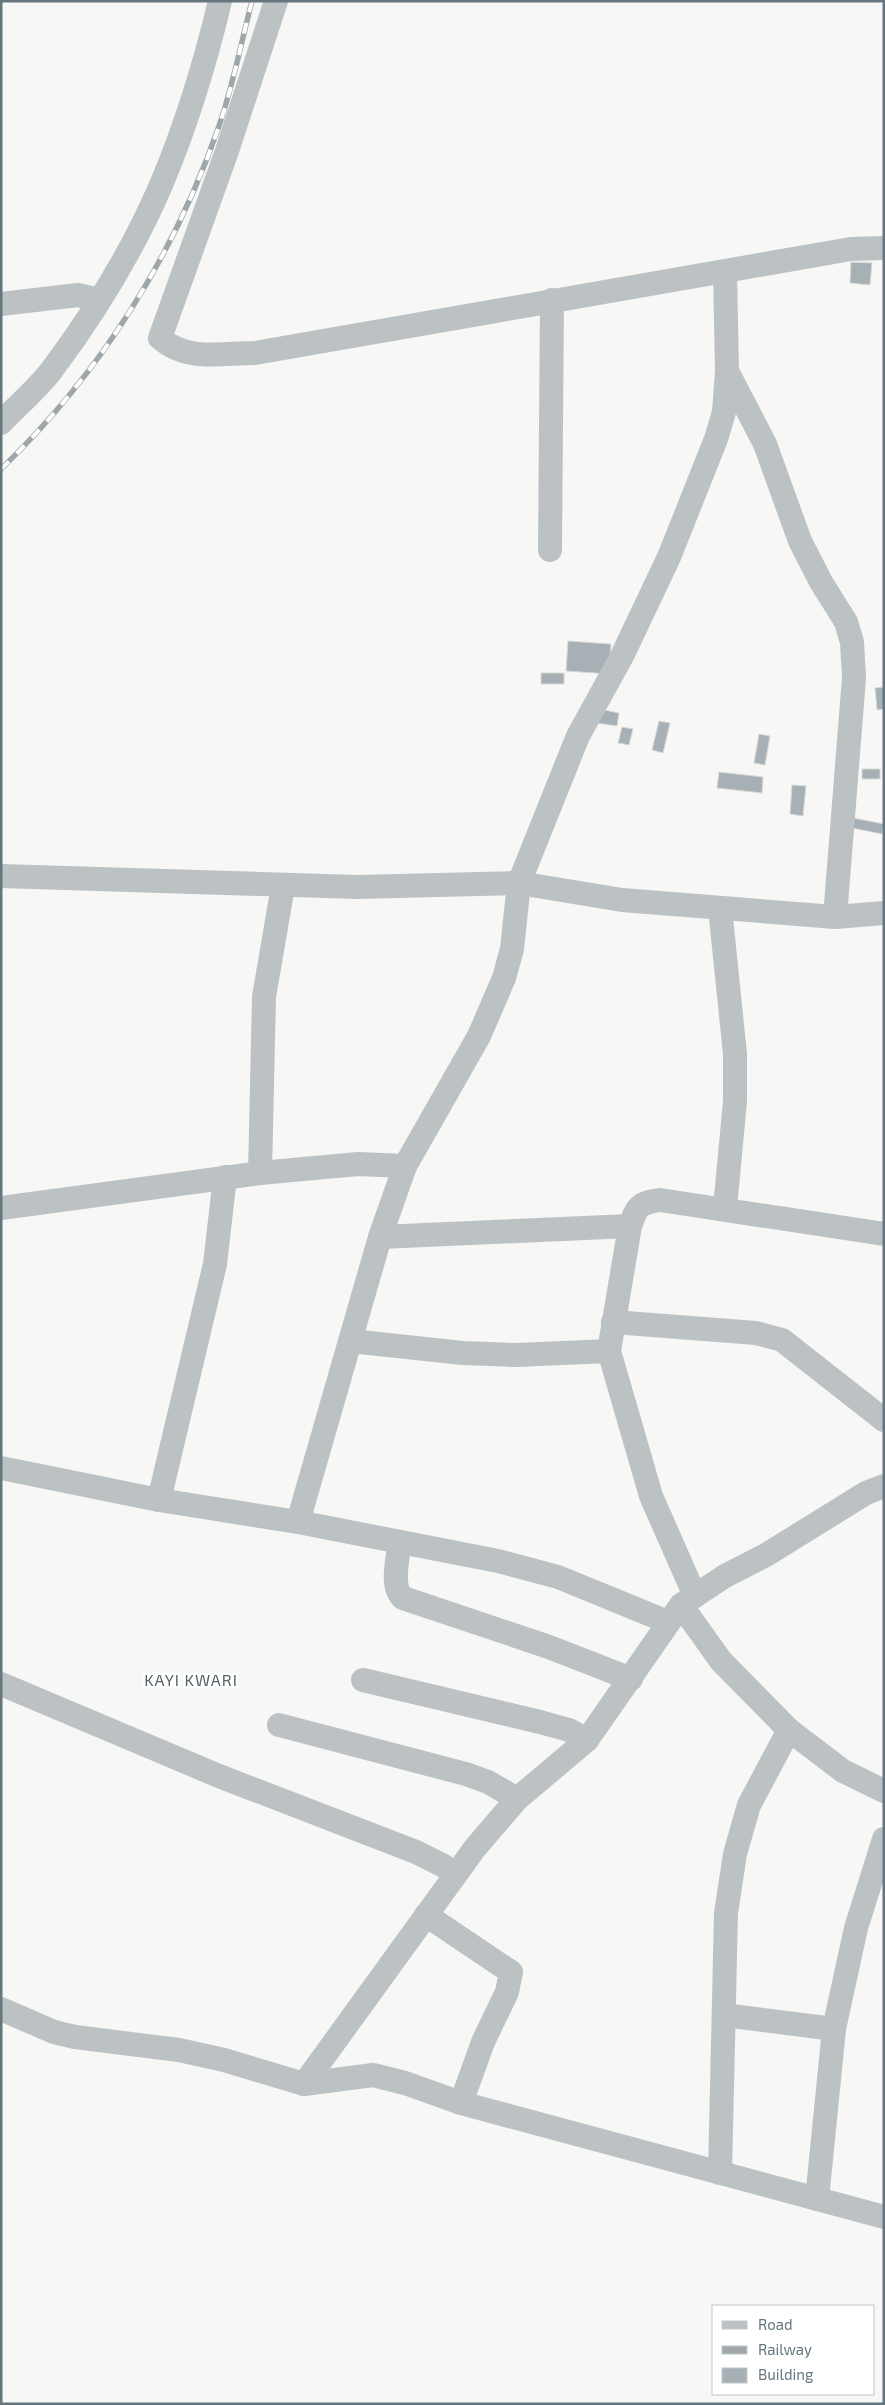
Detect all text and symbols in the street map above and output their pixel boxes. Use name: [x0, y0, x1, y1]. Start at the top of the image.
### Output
district label: KAYI KWARI: [144, 1670, 238, 1689]
legend: [712, 2305, 875, 2395]
text: Road: [758, 2315, 793, 2333]
text: Railway: [758, 2340, 812, 2358]
text: Building: [758, 2365, 814, 2383]

